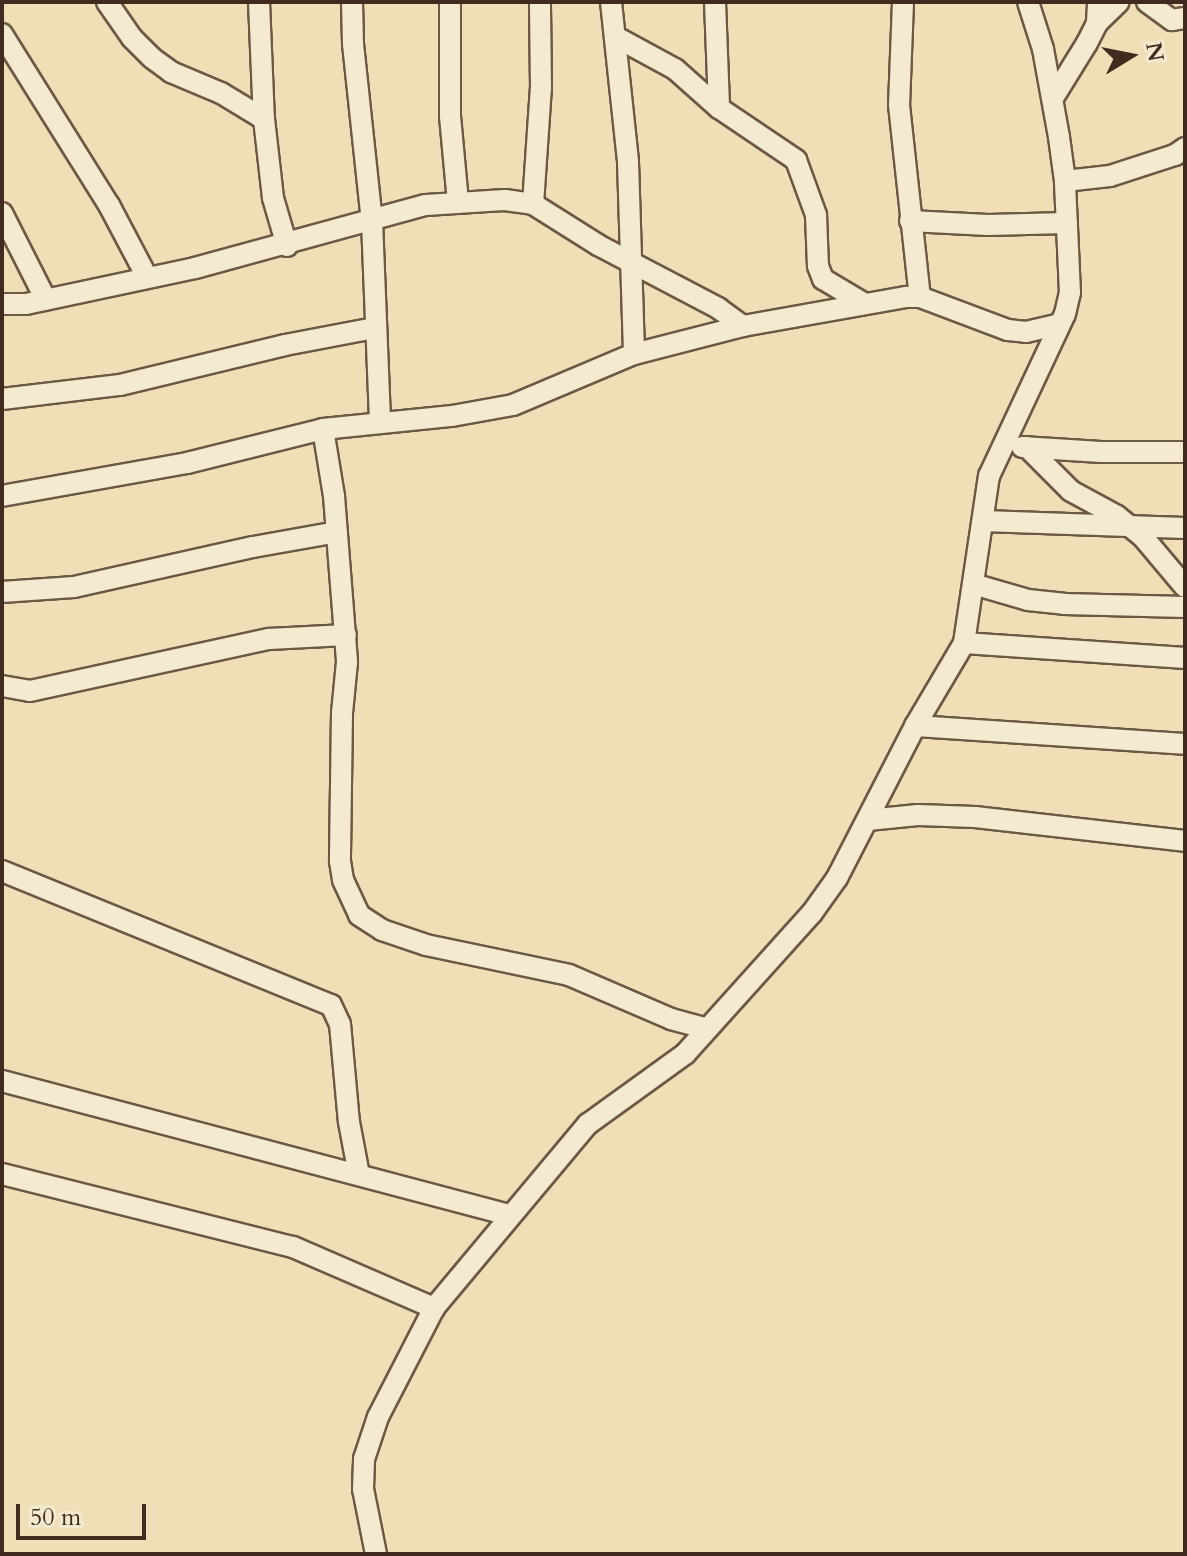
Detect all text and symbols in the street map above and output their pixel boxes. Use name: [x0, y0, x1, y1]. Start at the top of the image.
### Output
north arrow: [1091, 16, 1171, 96]
text: N: [1138, 40, 1171, 64]
scale bar: [20, 1488, 150, 1538]
text: 50 m: [30, 1501, 81, 1534]

